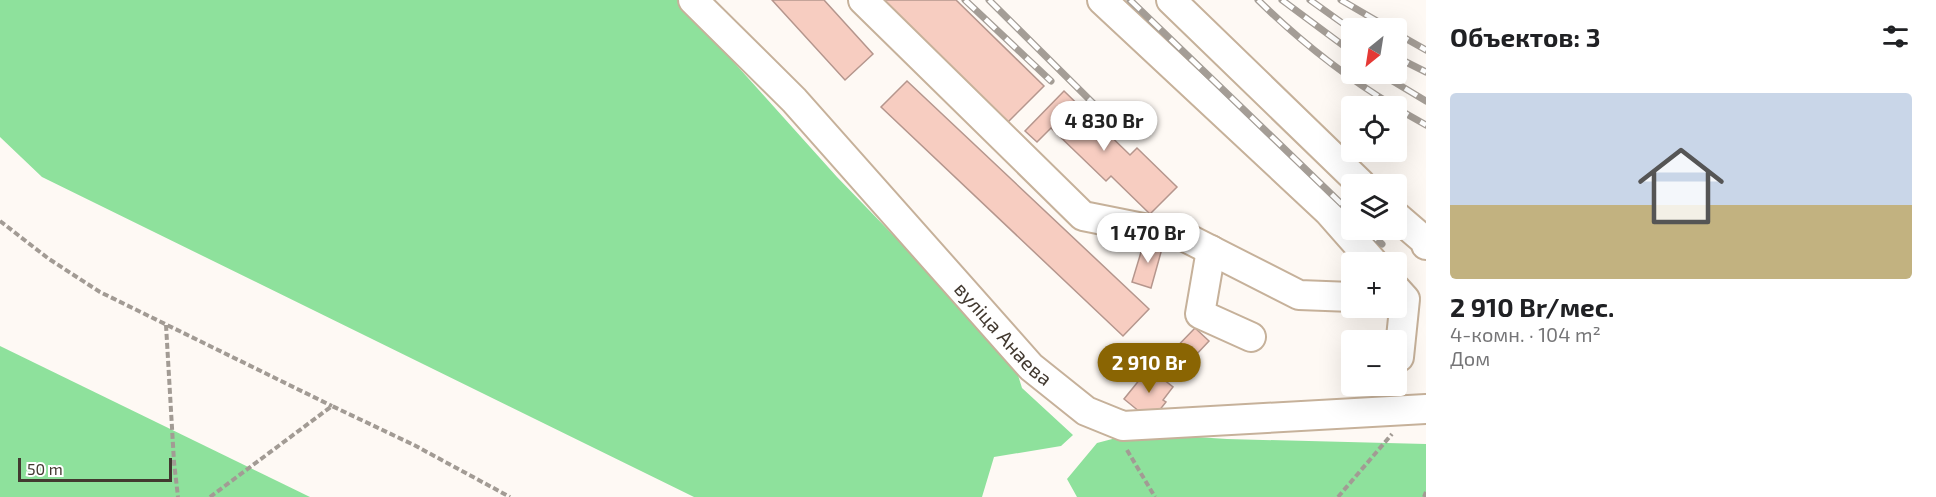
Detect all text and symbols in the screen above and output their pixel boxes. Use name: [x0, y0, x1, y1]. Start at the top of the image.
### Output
north arrow: [1341, 18, 1407, 84]
map controls: [1341, 18, 1407, 396]
icon: filters: [1879, 20, 1912, 53]
text: Объектов: 3: [1450, 21, 1600, 52]
button: locate: [1341, 96, 1407, 162]
pin: 4 830 Br: [1042, 101, 1166, 152]
text: 4 830 Br: [1064, 108, 1144, 132]
icon: home: [1627, 132, 1735, 240]
button: layers: [1341, 174, 1407, 240]
pin: 1 470 Br: [1086, 213, 1210, 264]
text: 1 470 Br: [1111, 220, 1185, 244]
button: +: [1341, 252, 1407, 318]
street label: вуліца Анаева: [950, 276, 1057, 390]
text: 2 910 Br/мес.: [1450, 291, 1614, 322]
text: 4-комн. · 104 m²: [1450, 322, 1601, 346]
button: −: [1341, 330, 1407, 396]
pin: 2 910 Br: [1087, 343, 1211, 394]
text: Дом: [1450, 346, 1490, 370]
text: 2 910 Br: [1112, 350, 1186, 374]
scale bar: [18, 455, 172, 482]
text: 50 m: [27, 459, 63, 478]

